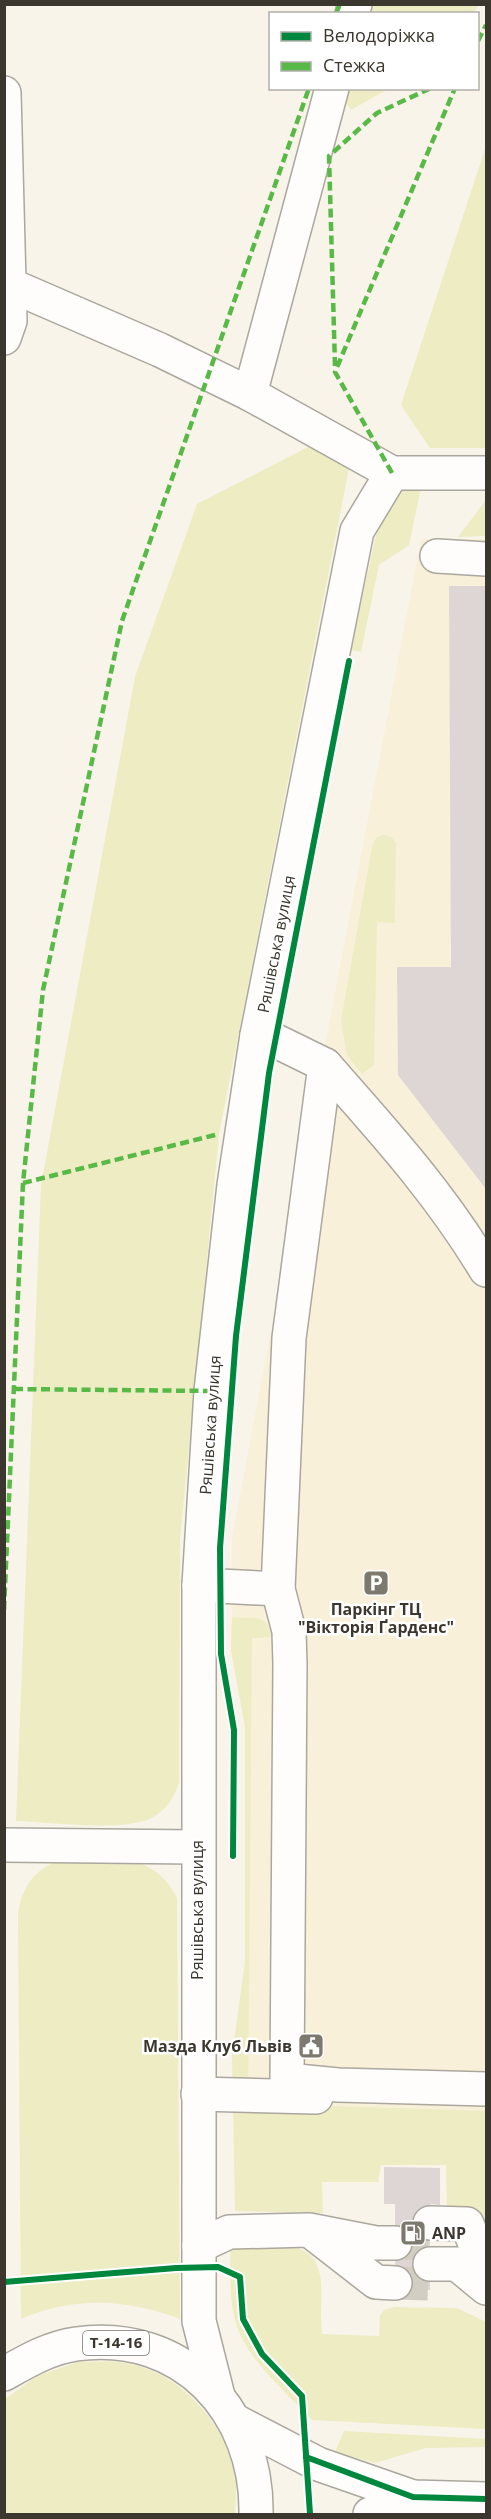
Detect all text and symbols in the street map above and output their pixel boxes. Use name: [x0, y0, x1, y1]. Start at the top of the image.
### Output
legend: [269, 12, 479, 90]
text: Велодоріжка: [323, 23, 435, 47]
text: Стежка: [323, 53, 385, 77]
street label: Ряшівська вулиця: [252, 873, 300, 1015]
street label: Ряшівська вулиця: [194, 1355, 226, 1495]
parking icon: Паркінг ТЦ "Вікторія Ґарденс": [361, 1568, 391, 1598]
place label: Паркінг ТЦ "Вікторія Ґарденс": [298, 1598, 454, 1638]
street label: Ряшівська вулиця: [186, 1840, 208, 1980]
public building icon: Мазда Клуб Львів: [296, 2031, 326, 2061]
place label: Мазда Клуб Львів: [143, 2035, 292, 2057]
fuel station icon: ANP: [398, 2218, 428, 2248]
place label: ANP: [432, 2222, 466, 2244]
road number: Т-14-16: [83, 2331, 149, 2355]

